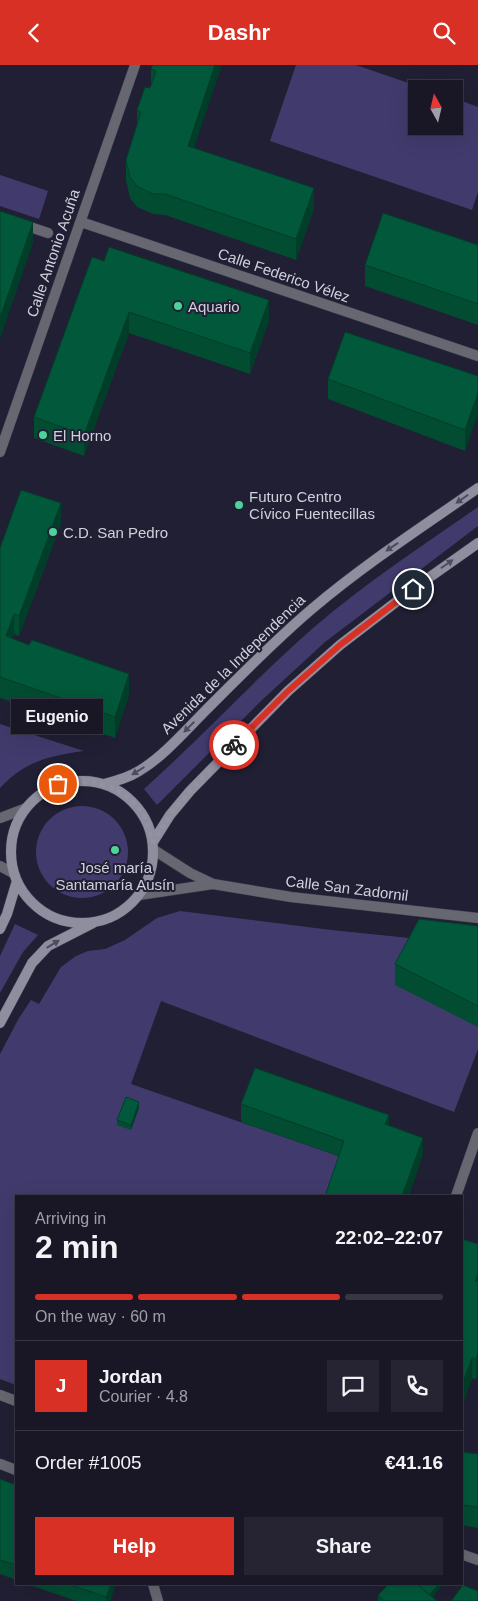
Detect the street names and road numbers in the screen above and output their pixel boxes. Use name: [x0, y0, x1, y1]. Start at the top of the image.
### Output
street label: Calle Antonio Acuña: [23, 186, 83, 319]
street label: Calle Federico Vélez: [216, 244, 352, 306]
street label: Avenida de la Independencia: [158, 590, 309, 737]
street label: Calle San Zadornil: [285, 872, 409, 904]

